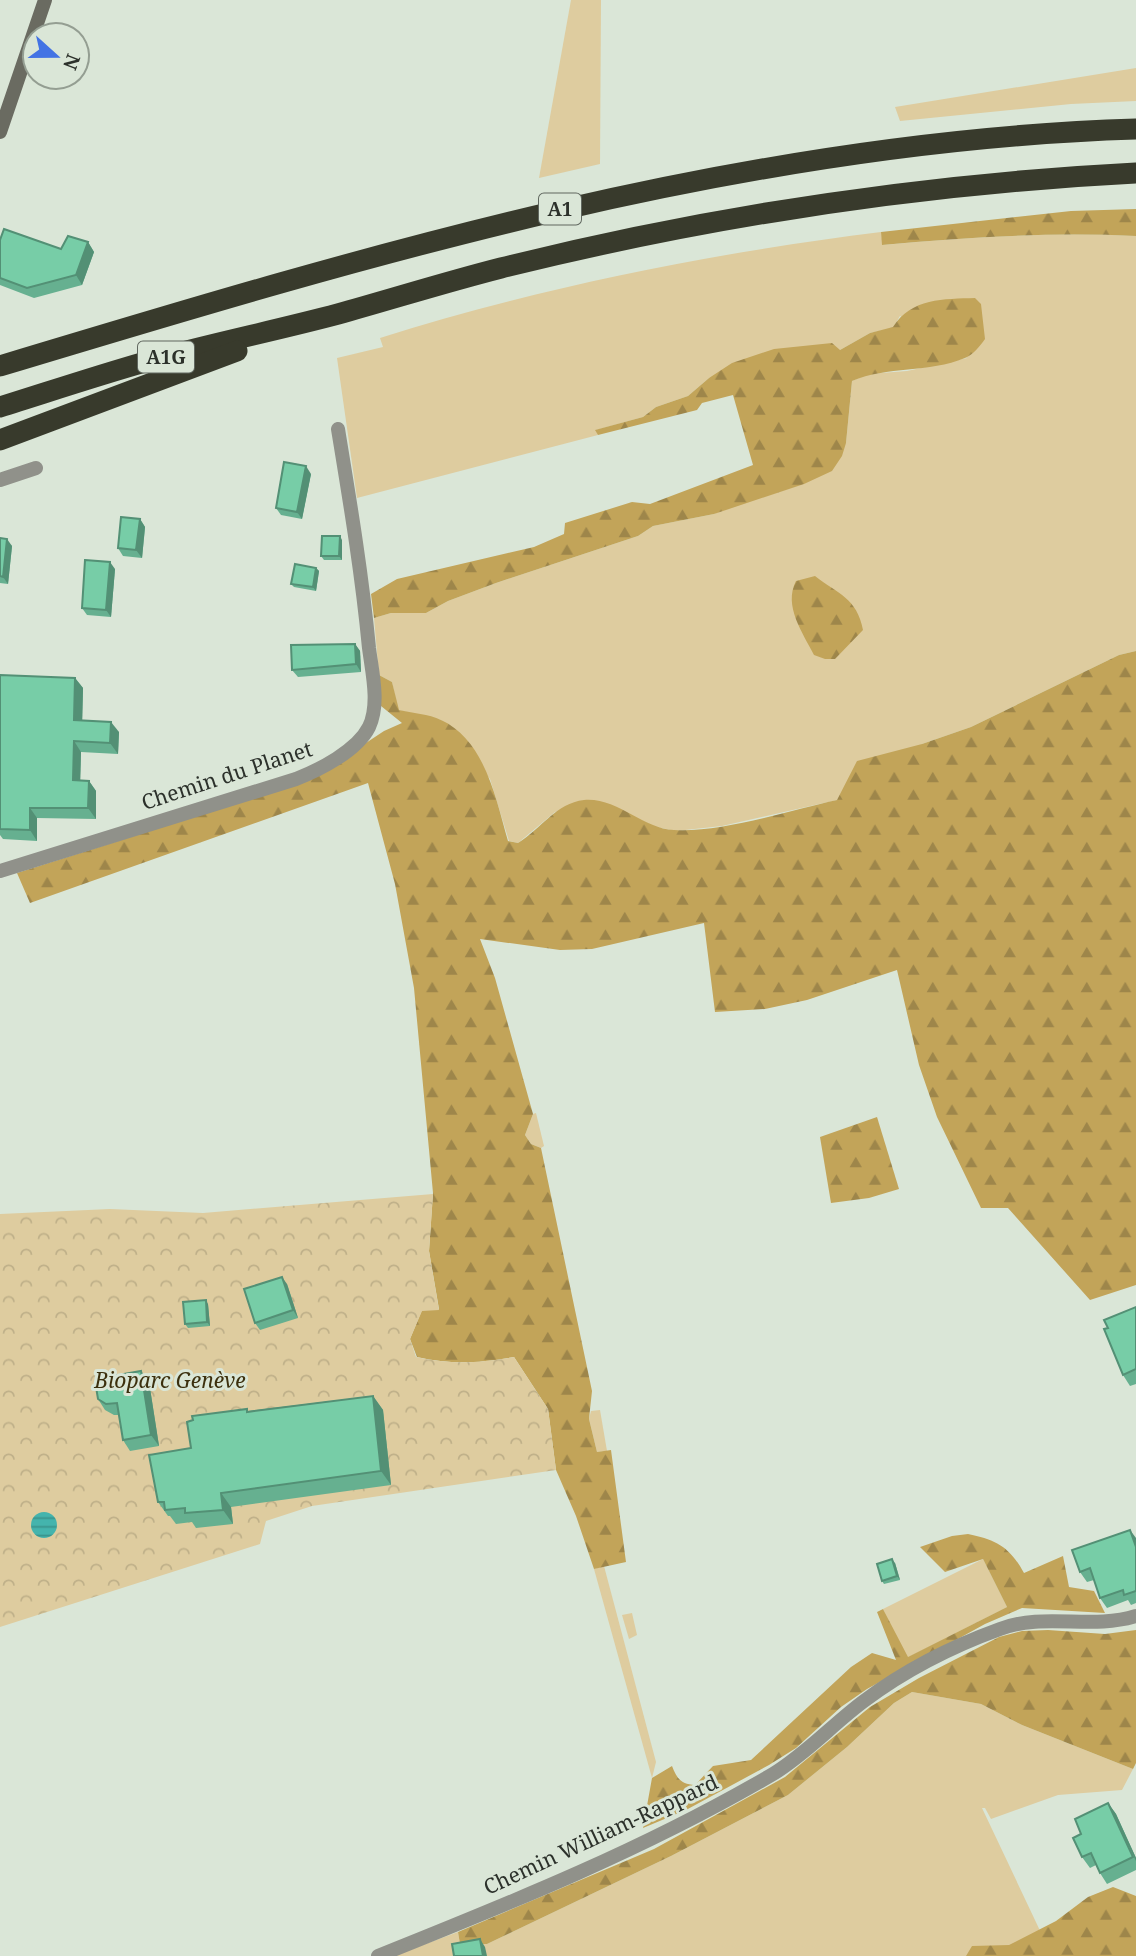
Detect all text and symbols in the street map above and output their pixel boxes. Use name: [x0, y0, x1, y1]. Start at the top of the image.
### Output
north arrow: [21, 21, 91, 91]
text: N: [57, 50, 87, 74]
road number: A1: [539, 194, 581, 224]
road number: A1G: [138, 342, 194, 372]
street label: Chemin du Planet: [138, 734, 316, 816]
park label: Bioparc Genève: [93, 1366, 246, 1394]
street label: Chemin William-Rappard: [479, 1767, 722, 1901]

